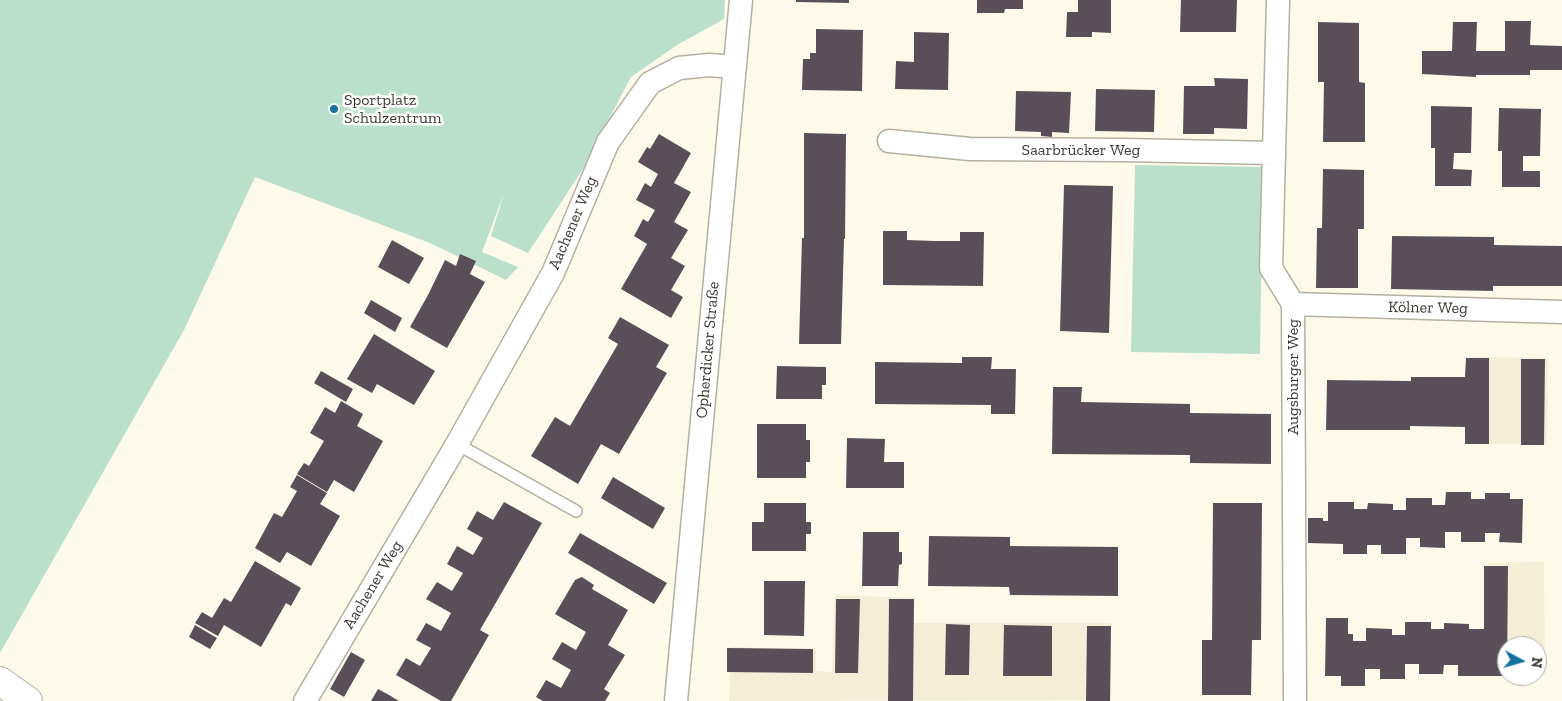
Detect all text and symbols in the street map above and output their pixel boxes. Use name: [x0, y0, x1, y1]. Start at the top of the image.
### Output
place label: Sportplatz Schulzentrum: [344, 90, 442, 128]
marker: Sportplatz Schulzentrum: [328, 103, 340, 115]
street label: Saarbrücker Weg: [1022, 140, 1140, 160]
street label: Aachener Weg: [545, 173, 601, 273]
street label: Opherdicker Straße: [692, 281, 724, 419]
street label: Kölner Weg: [1388, 298, 1468, 318]
street label: Augsburger Weg: [1283, 319, 1303, 435]
street label: Aachener Weg: [339, 537, 407, 633]
north arrow: [1497, 636, 1547, 686]
text: N: [1527, 656, 1545, 669]

